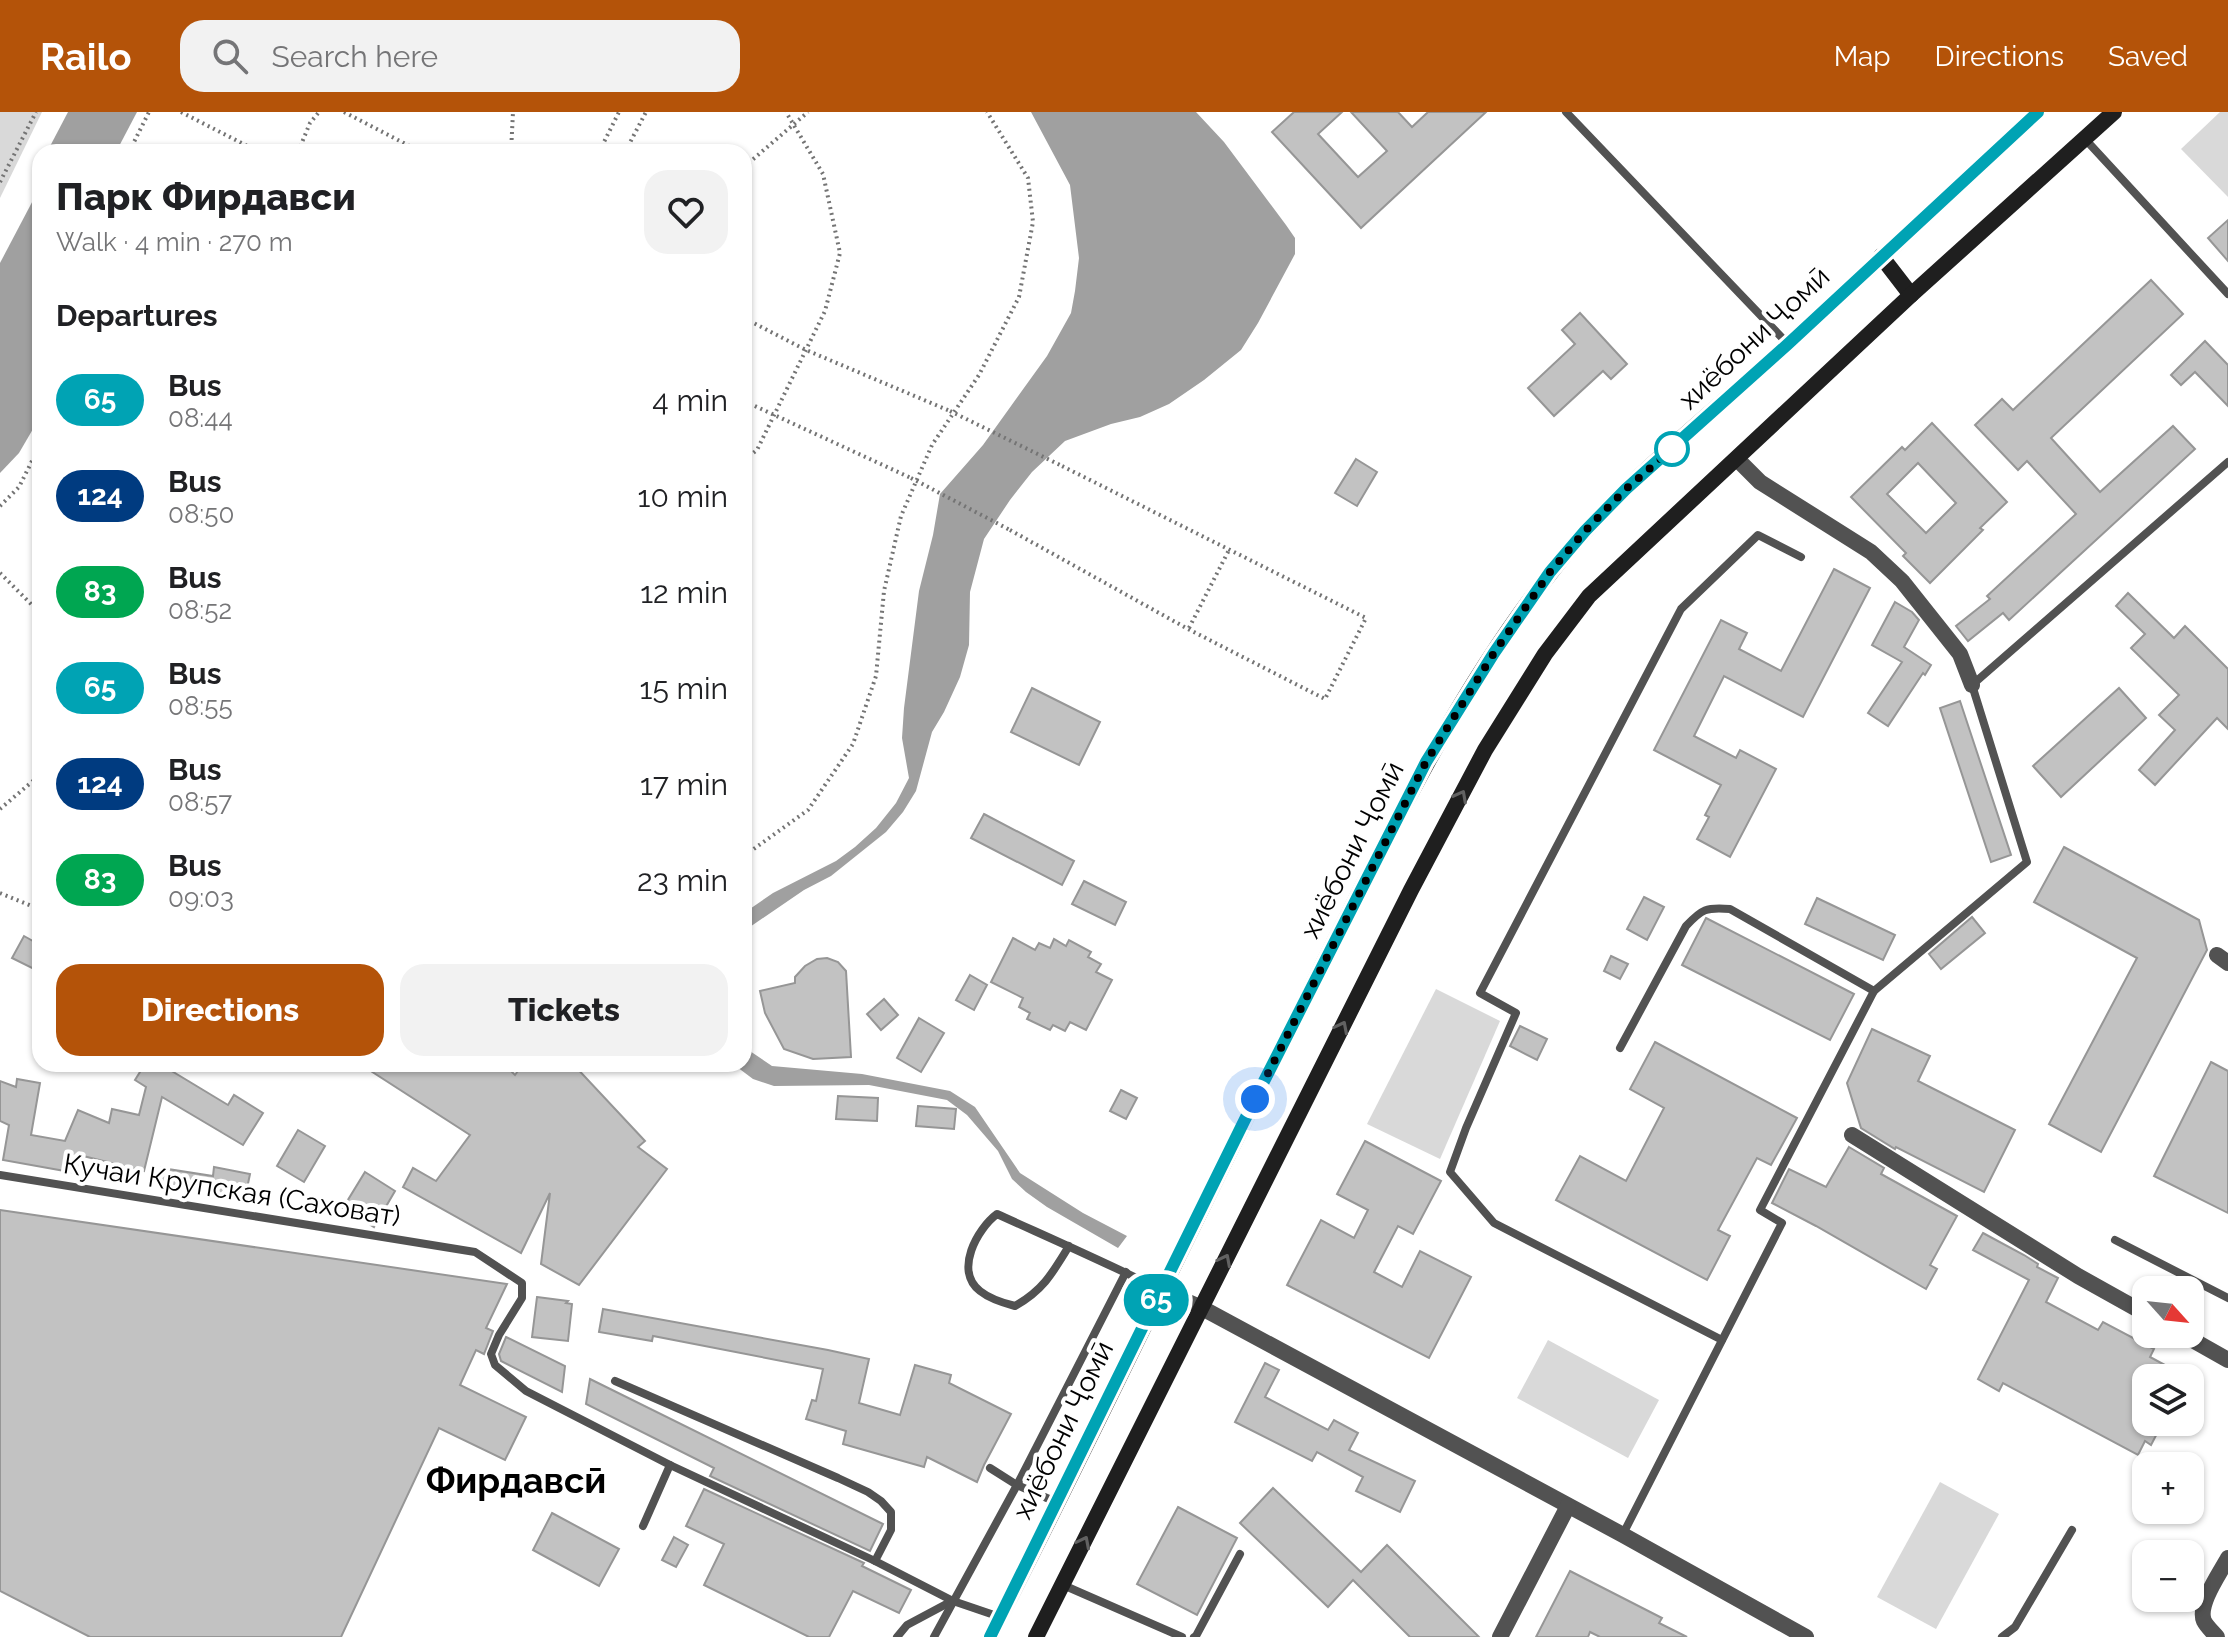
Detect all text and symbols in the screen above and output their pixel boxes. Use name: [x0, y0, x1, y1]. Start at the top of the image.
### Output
search box: [180, 20, 740, 92]
text: Railo: [40, 34, 132, 79]
icon: search: [208, 34, 252, 78]
text: Search here: [272, 39, 438, 74]
text: Map: [1834, 40, 1891, 73]
text: Directions: [1935, 40, 2064, 73]
text: Saved: [2108, 40, 2188, 73]
button: heart: [644, 170, 728, 254]
text: Парк Фирдавси: [56, 174, 356, 219]
text: Walk · 4 min · 270 m: [56, 227, 293, 257]
street label: хиёбони Ҷомӣ: [1672, 260, 1836, 416]
text: Departures: [56, 298, 218, 333]
text: Bus: [168, 368, 222, 403]
text: 65: [84, 383, 116, 416]
text: 4 min: [652, 383, 728, 418]
text: 08:44: [168, 403, 233, 433]
unlabelled marker: [1655, 432, 1689, 466]
text: Bus: [168, 464, 222, 499]
text: 124: [77, 479, 123, 512]
text: 10 min: [638, 479, 728, 514]
text: 08:50: [168, 499, 234, 529]
text: Bus: [168, 560, 222, 595]
text: 83: [84, 575, 116, 608]
text: 12 min: [640, 575, 728, 610]
text: 08:52: [168, 595, 232, 625]
text: Bus: [168, 656, 222, 691]
text: 65: [84, 671, 116, 704]
text: 15 min: [640, 671, 728, 706]
text: 08:55: [168, 691, 233, 721]
text: Bus: [168, 752, 222, 787]
street label: хиёбони Ҷомӣ: [1293, 756, 1411, 944]
text: 124: [77, 767, 123, 800]
text: 17 min: [640, 767, 728, 802]
text: 08:57: [168, 787, 232, 817]
one-way arrow: [1451, 790, 1466, 804]
text: Bus: [168, 848, 222, 883]
text: 83: [84, 863, 116, 896]
text: 23 min: [637, 863, 728, 898]
text: 09:03: [168, 883, 234, 913]
button: Directions: [56, 964, 384, 1056]
button: Tickets: [400, 964, 728, 1056]
one-way arrow: [1332, 1021, 1348, 1036]
your location: [1235, 1079, 1275, 1119]
street label: Кучаи Крупская (Саховат): [61, 1147, 403, 1233]
one-way arrow: [1216, 1253, 1231, 1268]
line badge: 65: [1120, 1274, 1192, 1326]
north arrow: [2132, 1276, 2204, 1348]
map controls: [2132, 1276, 2204, 1612]
text: 65: [1140, 1283, 1172, 1316]
street label: хиёбони Ҷомӣ: [1006, 1336, 1120, 1524]
button: layers: [2132, 1364, 2204, 1436]
button: +: [2132, 1452, 2204, 1524]
district label: Фирдавсӣ: [426, 1459, 606, 1501]
one-way arrow: [1074, 1536, 1089, 1551]
button: −: [2132, 1540, 2204, 1612]

